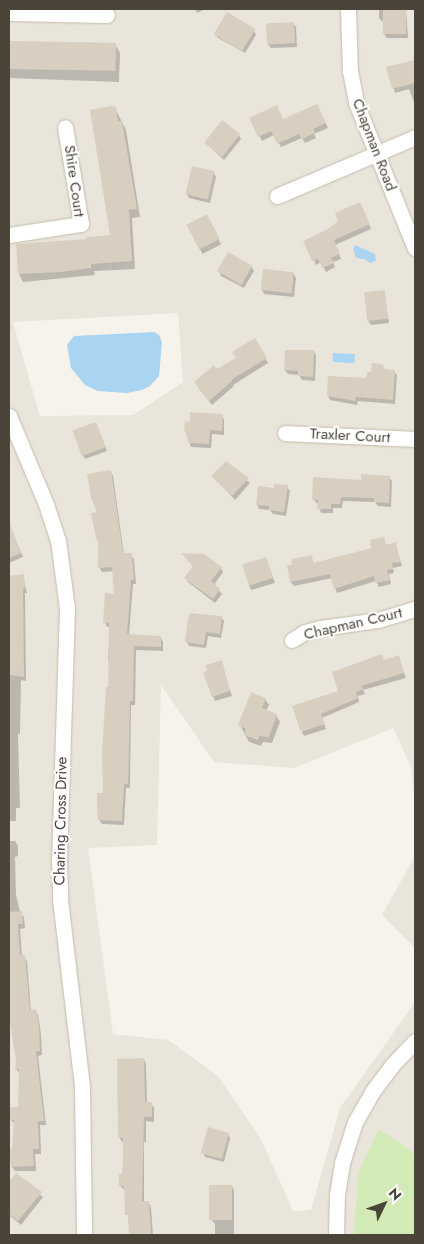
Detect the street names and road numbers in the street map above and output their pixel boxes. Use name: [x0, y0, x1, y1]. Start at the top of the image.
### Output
street label: Chapman Road: [348, 96, 400, 194]
street label: Shire Court: [60, 144, 88, 218]
street label: Traxler Court: [309, 425, 391, 447]
street label: Chapman Court: [302, 604, 404, 644]
street label: Charing Cross Drive: [51, 757, 71, 885]

